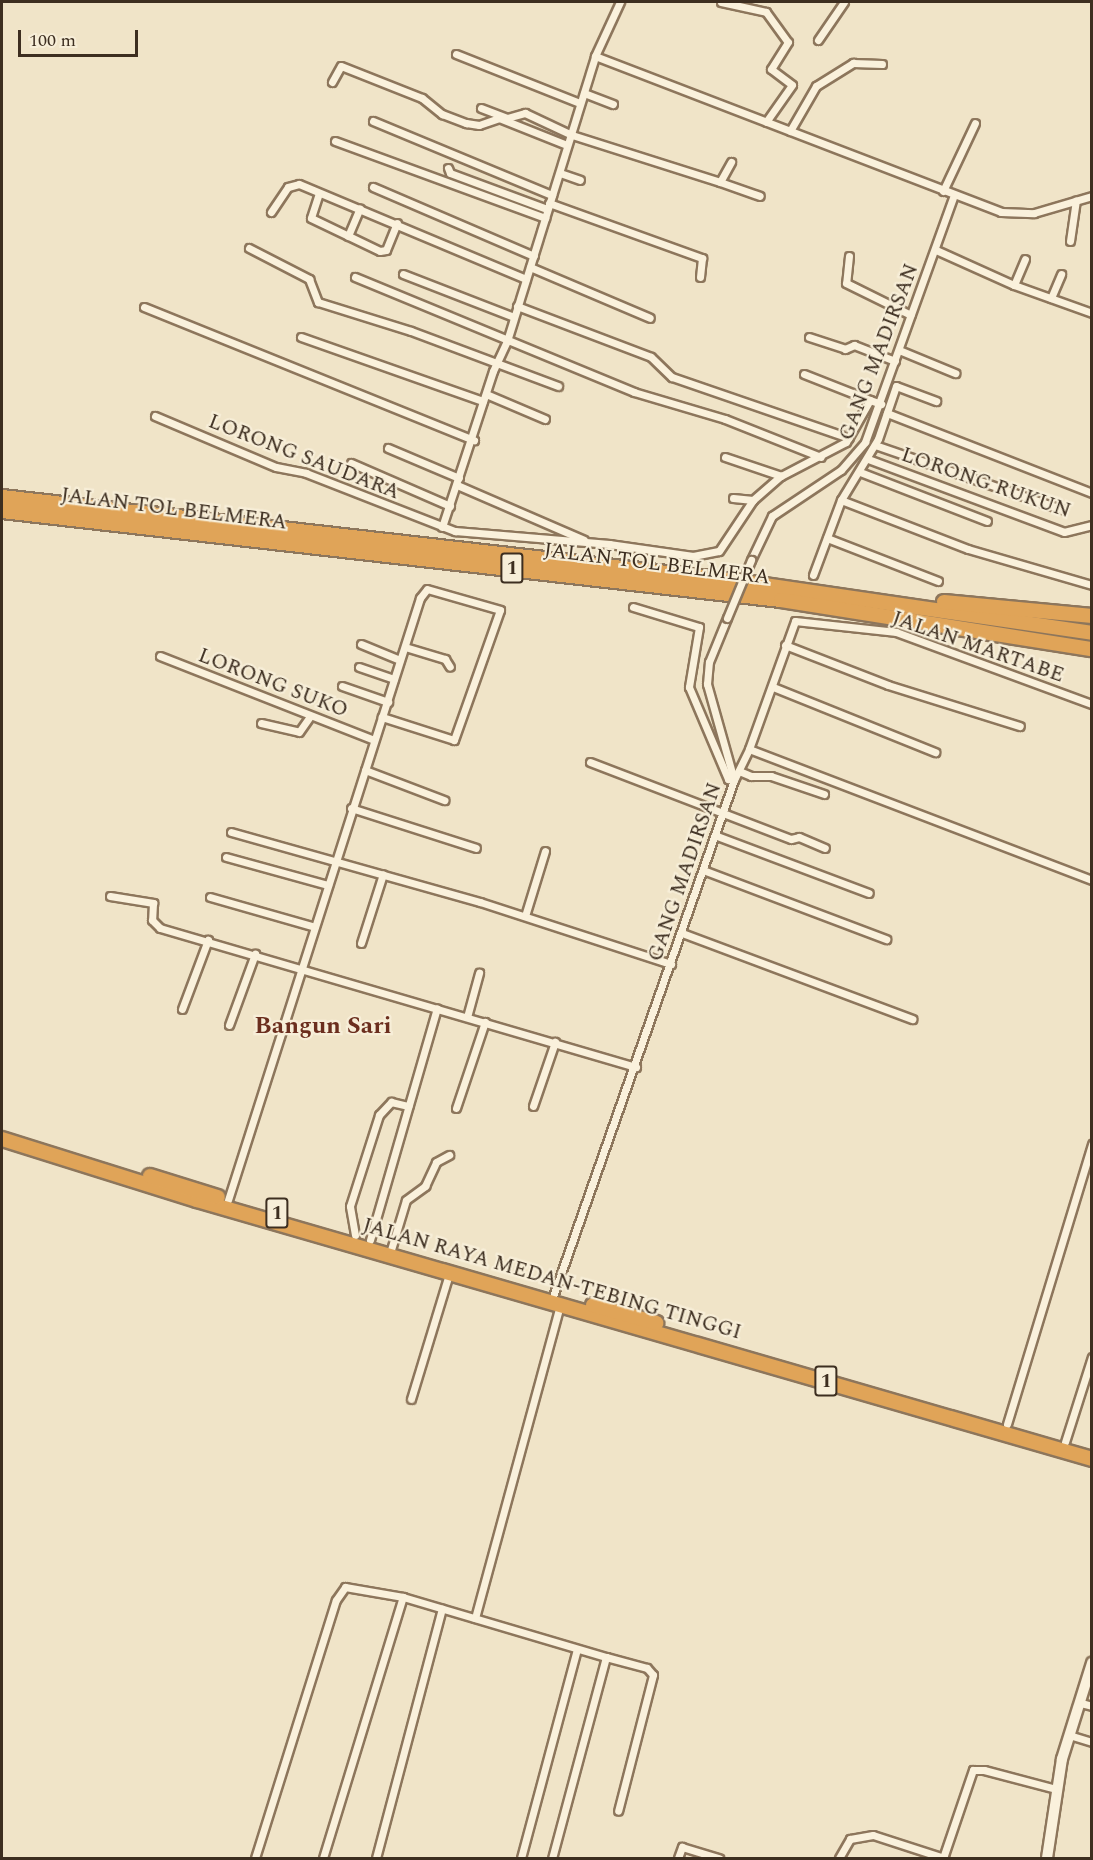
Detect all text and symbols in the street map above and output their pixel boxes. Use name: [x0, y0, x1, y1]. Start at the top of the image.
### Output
scale bar: [21, 18, 141, 56]
text: 100 m: [29, 27, 76, 54]
street label: GANG MADIRSAN: [834, 260, 924, 444]
street label: LORONG SAUDARA: [205, 409, 403, 505]
street label: LORONG RUKUN: [898, 442, 1074, 524]
street label: JALAN TOL BELMERA: [60, 483, 288, 535]
street label: JALAN TOL BELMERA: [543, 538, 771, 590]
road number: 1: [500, 551, 524, 585]
street label: JALAN MARTABE: [889, 606, 1067, 688]
street label: LORONG SUKO: [194, 643, 352, 723]
street label: GANG MADIRSAN: [643, 779, 727, 965]
district label: Bangun Sari: [255, 1013, 391, 1041]
road number: 1: [265, 1196, 289, 1230]
street label: JALAN RAYA MEDAN-TEBING TINGGI: [360, 1213, 744, 1345]
road number: 1: [814, 1364, 838, 1398]

